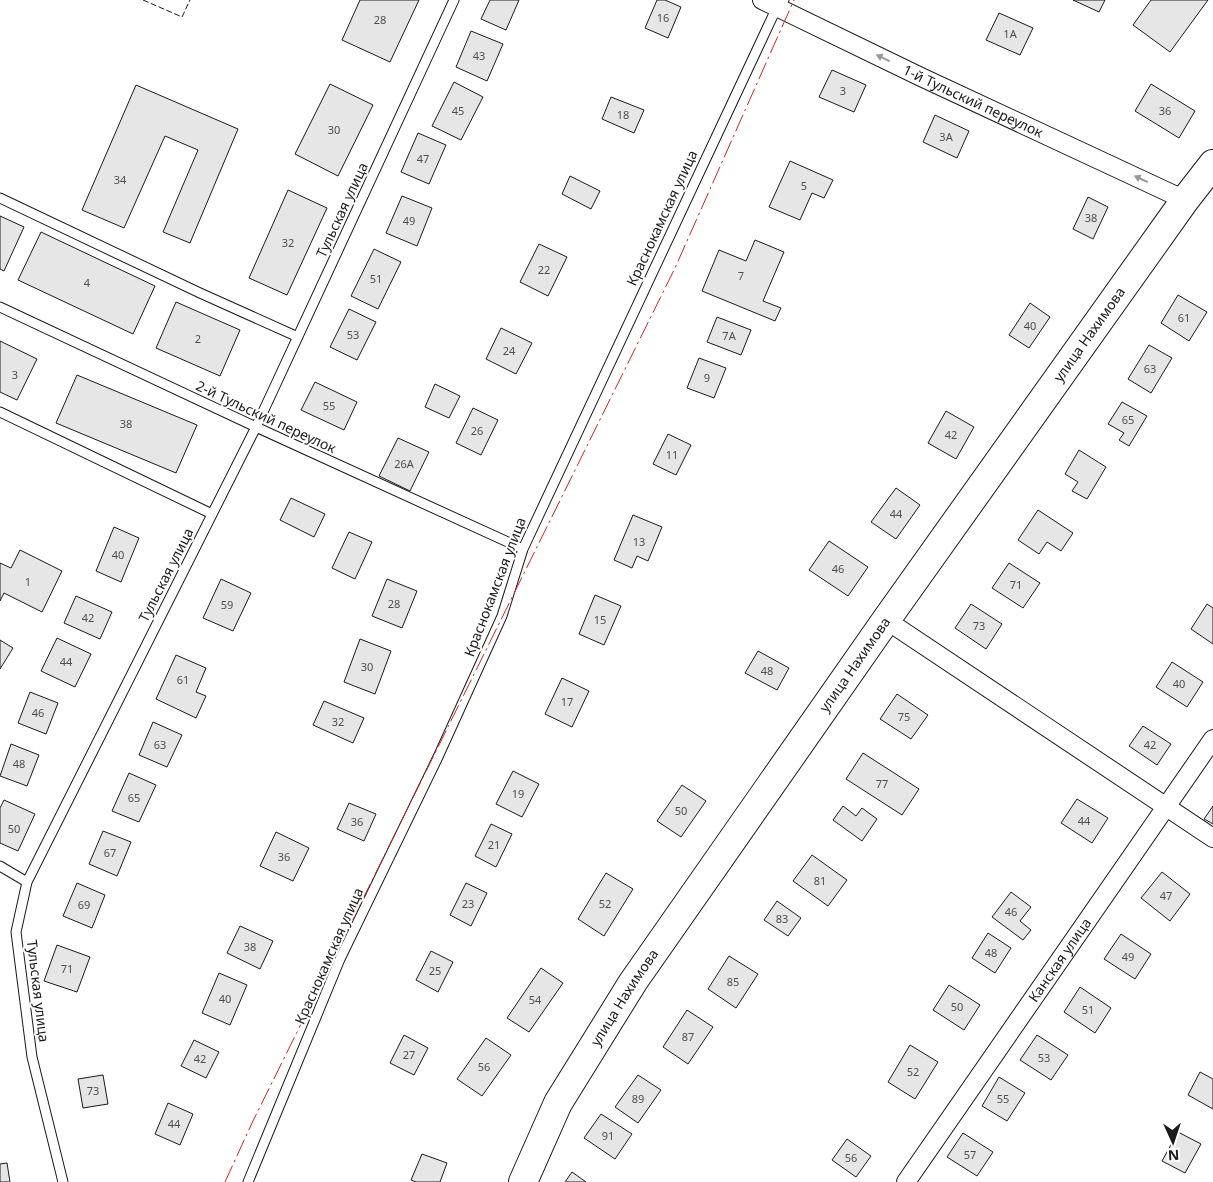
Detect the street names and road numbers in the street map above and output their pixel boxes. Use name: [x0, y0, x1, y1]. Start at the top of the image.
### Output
street label: 1-й Тульский переулок: [900, 60, 1047, 142]
street label: Краснокамская улица: [622, 147, 701, 289]
street label: Тульская улица: [311, 159, 372, 260]
street label: улица Нахимова: [1049, 283, 1129, 385]
street label: 2-й Тульский переулок: [193, 376, 340, 458]
street label: Краснокамская улица: [459, 514, 530, 659]
street label: Тульская улица: [134, 525, 197, 625]
street label: улица Нахимова: [815, 613, 894, 716]
street label: Краснокамская улица: [290, 884, 367, 1027]
street label: Канская улица: [1024, 914, 1095, 1006]
street label: Тульская улица: [23, 939, 54, 1043]
street label: улица Нахимова: [586, 945, 662, 1049]

